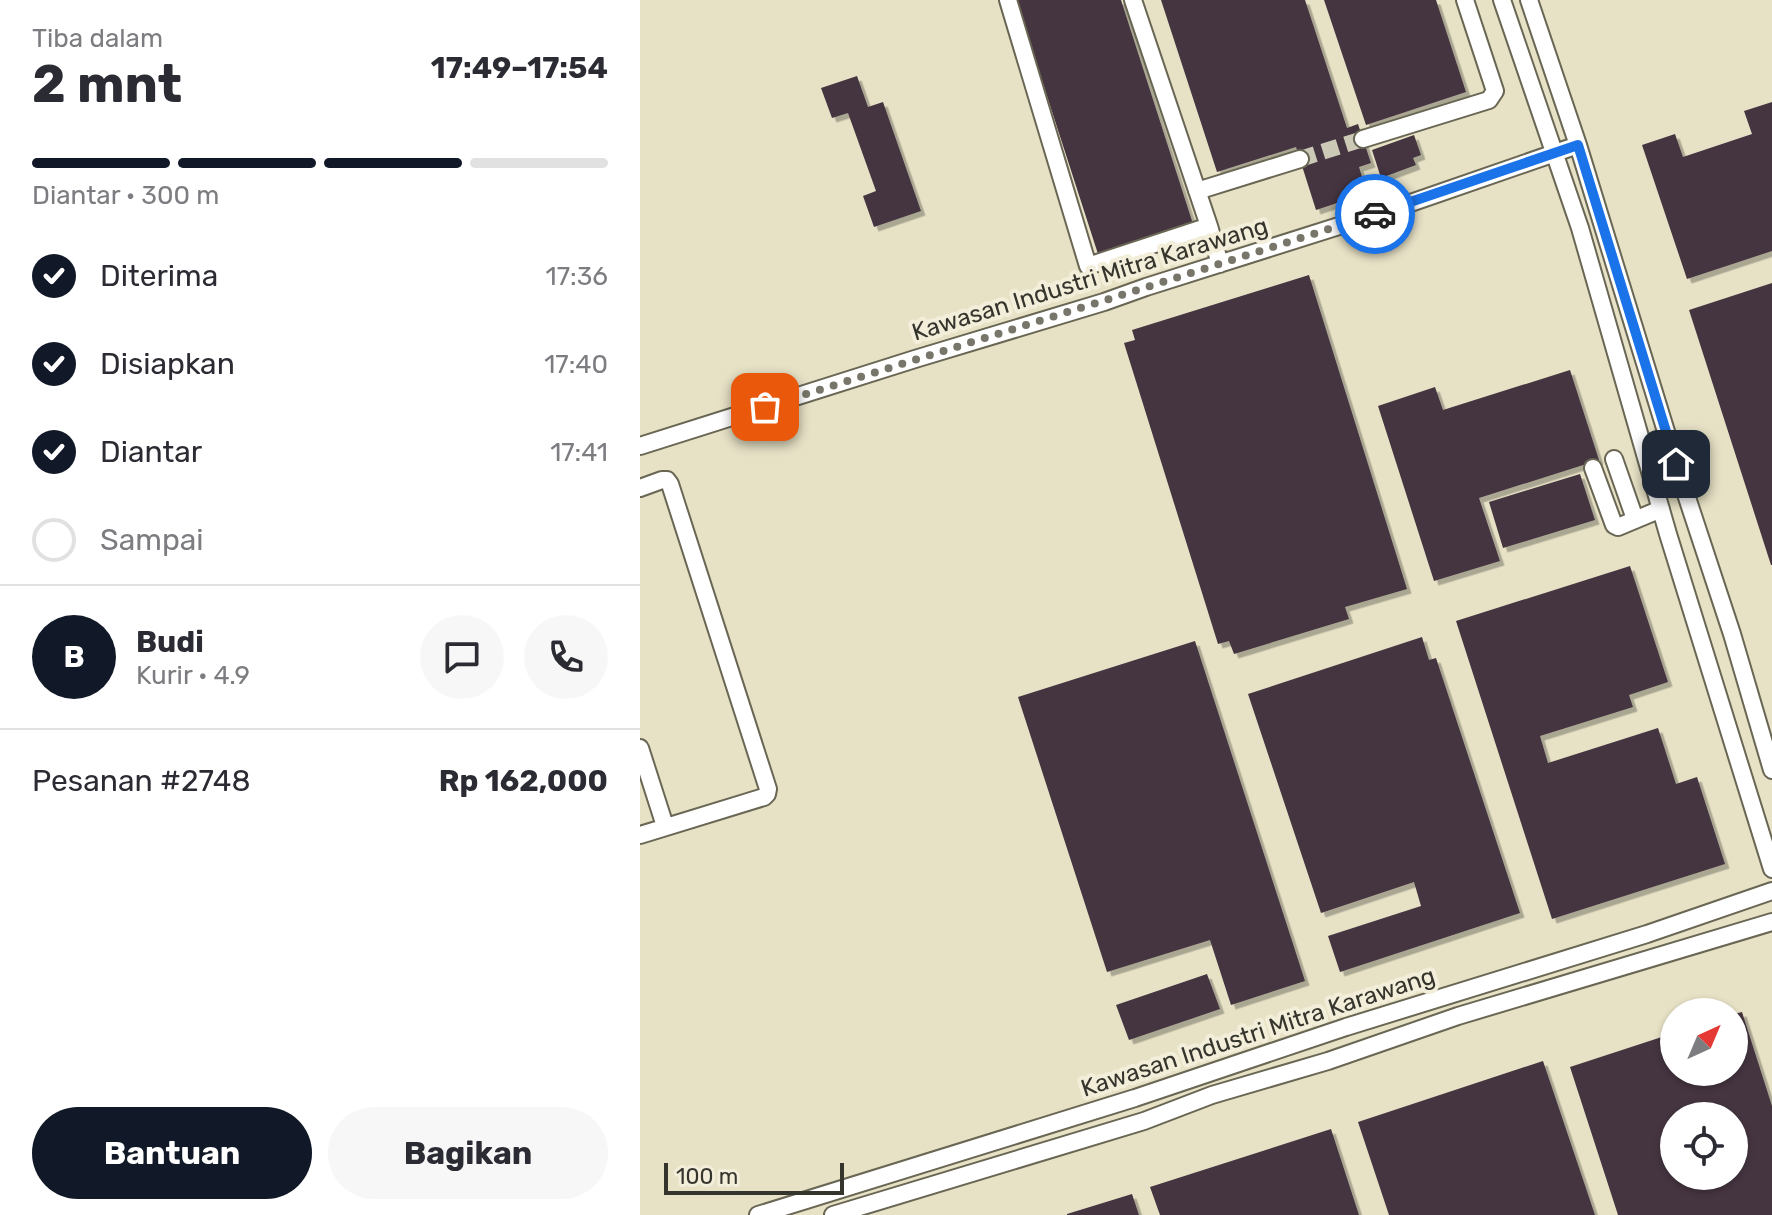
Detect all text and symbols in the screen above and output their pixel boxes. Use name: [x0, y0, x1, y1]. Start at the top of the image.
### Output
text: Tiba dalam: [32, 23, 163, 54]
text: 17:49–17:54: [431, 50, 608, 86]
text: 2 mnt: [32, 53, 182, 115]
courier: [1335, 174, 1415, 254]
text: Diantar · 300 m: [32, 180, 219, 211]
icon: car: [1353, 192, 1397, 236]
street label: Kawasan Industri Mitra Karawang: [909, 211, 1271, 347]
icon: check: [32, 254, 76, 298]
text: Diterima: [100, 258, 218, 294]
text: 17:36: [546, 261, 608, 292]
icon: check: [32, 342, 76, 386]
text: Disiapkan: [100, 346, 235, 382]
text: 17:40: [544, 349, 608, 380]
pin: [731, 373, 799, 441]
icon: bag: [743, 385, 787, 429]
icon: check: [32, 430, 76, 474]
pin: [1642, 430, 1710, 498]
text: Diantar: [100, 434, 202, 470]
text: 17:41: [550, 437, 608, 468]
icon: home: [1654, 442, 1698, 486]
text: Sampai: [100, 522, 204, 558]
button: chat: [420, 615, 504, 699]
button: phone: [524, 615, 608, 699]
text: Budi: [136, 624, 204, 660]
text: B: [63, 639, 85, 675]
text: Kurir · 4.9: [136, 660, 250, 691]
text: Pesanan #2748: [32, 763, 251, 799]
text: Rp 162,000: [439, 763, 608, 799]
street label: Kawasan Industri Mitra Karawang: [1077, 961, 1439, 1103]
north arrow: [1660, 998, 1748, 1086]
map controls: [1660, 998, 1748, 1190]
button: locate: [1660, 1102, 1748, 1190]
button: Bantuan: [32, 1107, 312, 1199]
button: Bagikan: [328, 1107, 608, 1199]
scale bar: [664, 1159, 844, 1195]
text: 100 m: [676, 1163, 738, 1190]

